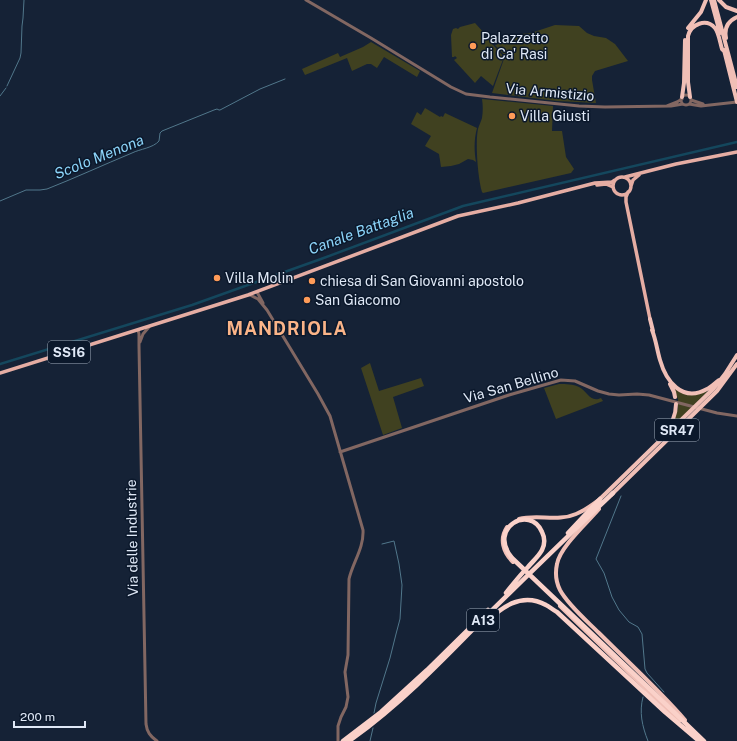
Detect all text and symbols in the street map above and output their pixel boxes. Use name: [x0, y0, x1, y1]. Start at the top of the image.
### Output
place label: Palazzetto di Ca' Rasi: [481, 30, 549, 62]
marker: Palazzetto di Ca' Rasi: [468, 41, 478, 51]
street label: Via Armistizio: [505, 80, 595, 104]
place label: Villa Giusti: [520, 108, 590, 124]
marker: Villa Giusti: [507, 111, 517, 121]
water label: Scolo Menona: [51, 131, 146, 182]
water label: Canale Battaglia: [306, 204, 416, 257]
place label: Villa Molin: [225, 270, 293, 286]
marker: Villa Molin: [212, 273, 222, 283]
place label: chiesa di San Giovanni apostolo: [320, 273, 524, 289]
marker: chiesa di San Giovanni apostolo: [307, 276, 317, 286]
place label: San Giacomo: [315, 292, 401, 308]
marker: San Giacomo: [302, 295, 312, 305]
district label: MANDRIOLA: [226, 318, 348, 339]
road number: SS16: [48, 341, 90, 363]
street label: Via San Bellino: [462, 364, 560, 406]
road number: SR47: [655, 419, 699, 441]
street label: Via delle Industrie: [123, 479, 141, 597]
road number: A13: [467, 609, 499, 631]
scale bar: [14, 703, 85, 729]
text: 200 m: [20, 710, 55, 724]

